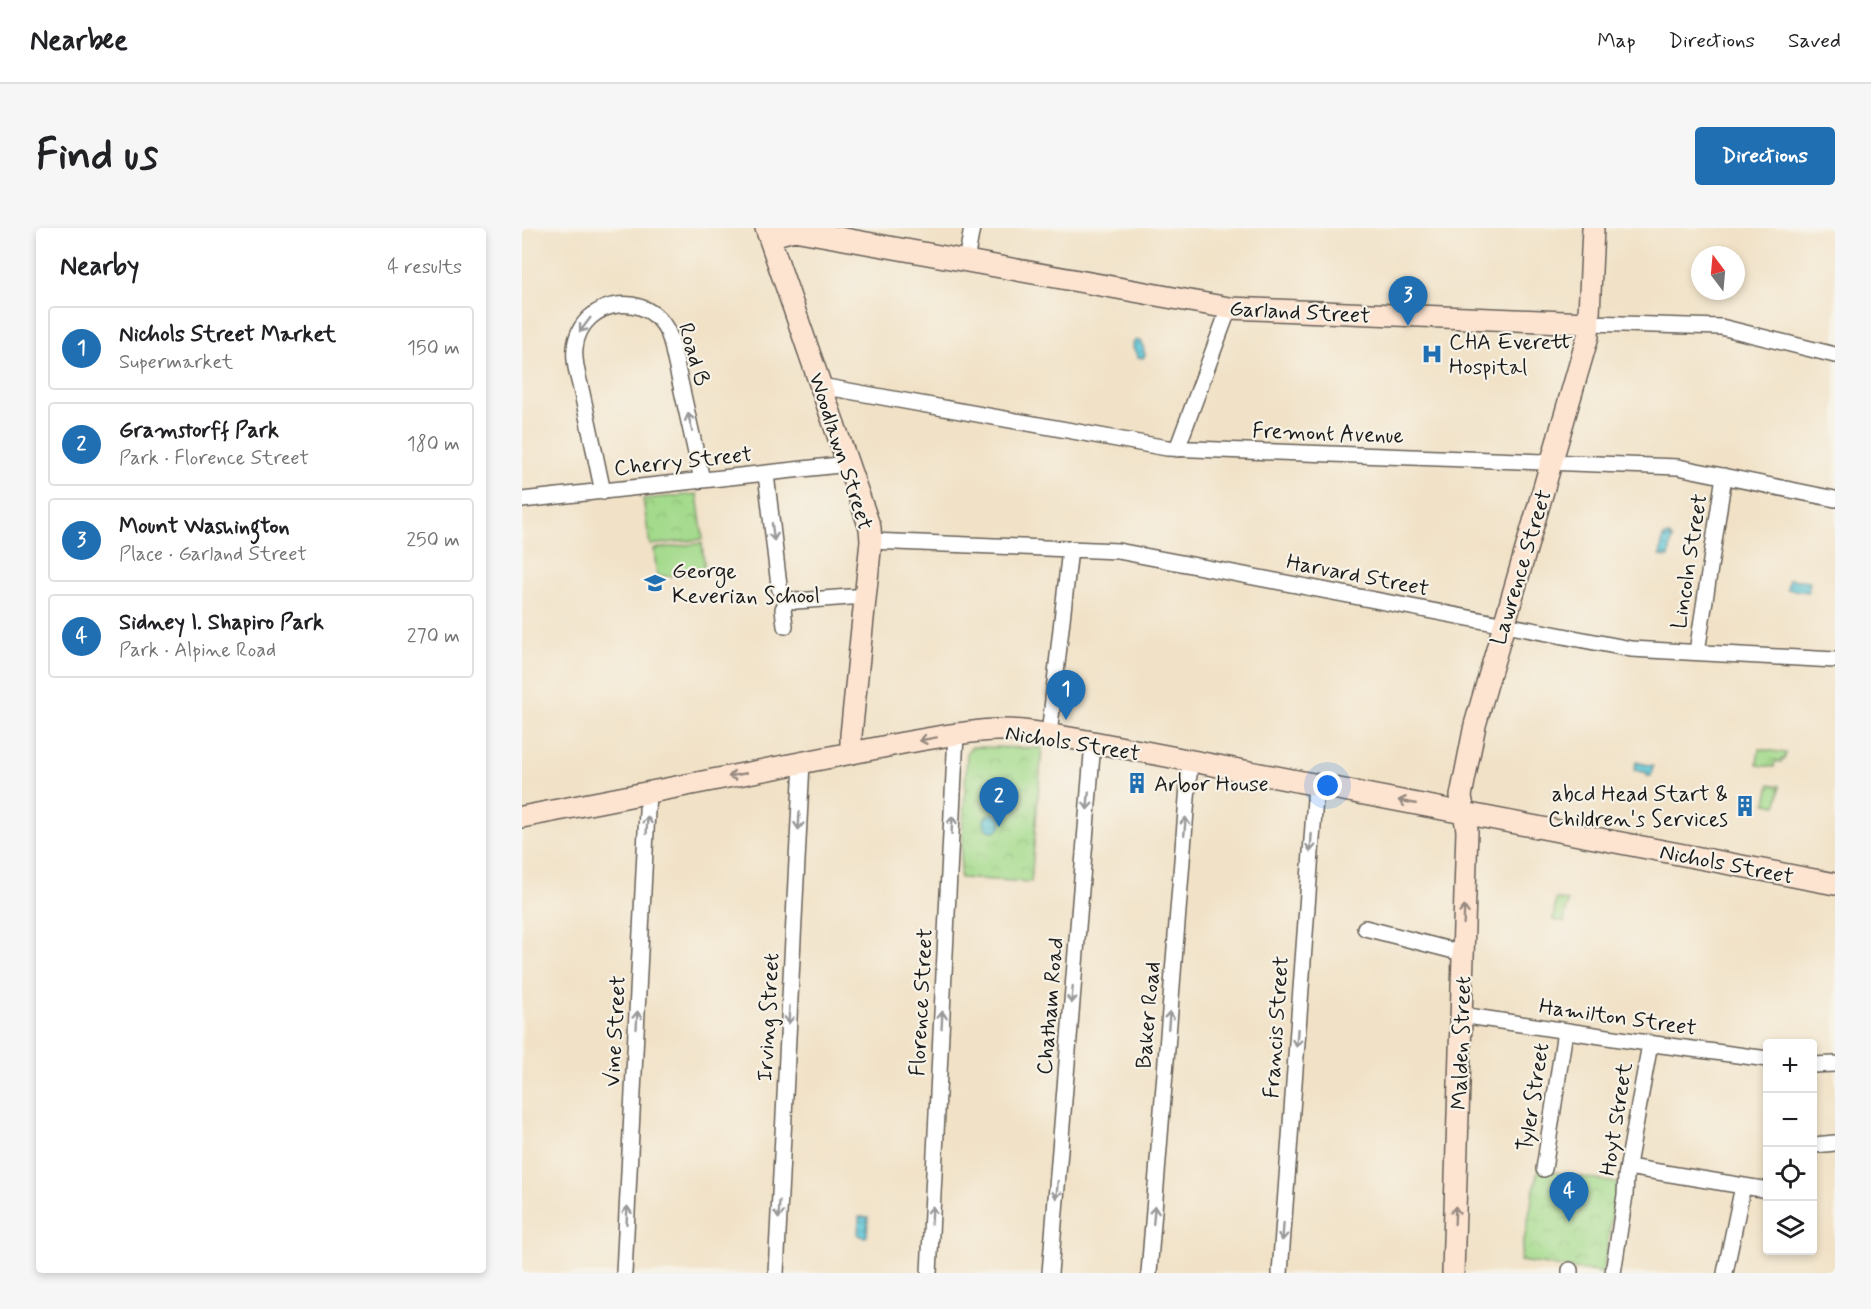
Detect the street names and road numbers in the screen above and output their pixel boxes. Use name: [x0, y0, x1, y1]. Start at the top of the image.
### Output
street label: Garland Street: [1229, 295, 1371, 331]
street label: Road B: [671, 320, 715, 389]
street label: Woodlawn Street: [801, 369, 879, 534]
street label: Fremont Avenue: [1252, 417, 1404, 451]
street label: Cherry Street: [613, 441, 754, 483]
street label: Lawrence Street: [1485, 486, 1559, 649]
street label: Lincoln Street: [1665, 492, 1714, 631]
street label: Harvard Street: [1284, 548, 1431, 604]
street label: Nichols Street: [1003, 720, 1142, 768]
street label: Nichols Street: [1657, 838, 1796, 892]
street label: Florence Street: [904, 927, 940, 1077]
street label: Chatham Road: [1031, 936, 1071, 1076]
street label: Irving Street: [752, 952, 787, 1082]
street label: Francis Street: [1258, 955, 1296, 1099]
street label: Baker Road: [1130, 960, 1168, 1070]
street label: Vine Street: [599, 975, 633, 1088]
street label: Malden Street: [1446, 976, 1478, 1111]
street label: Hamilton Street: [1537, 993, 1698, 1043]
street label: Tyler Street: [1512, 1041, 1556, 1154]
street label: Hoyt Street: [1594, 1061, 1640, 1178]

